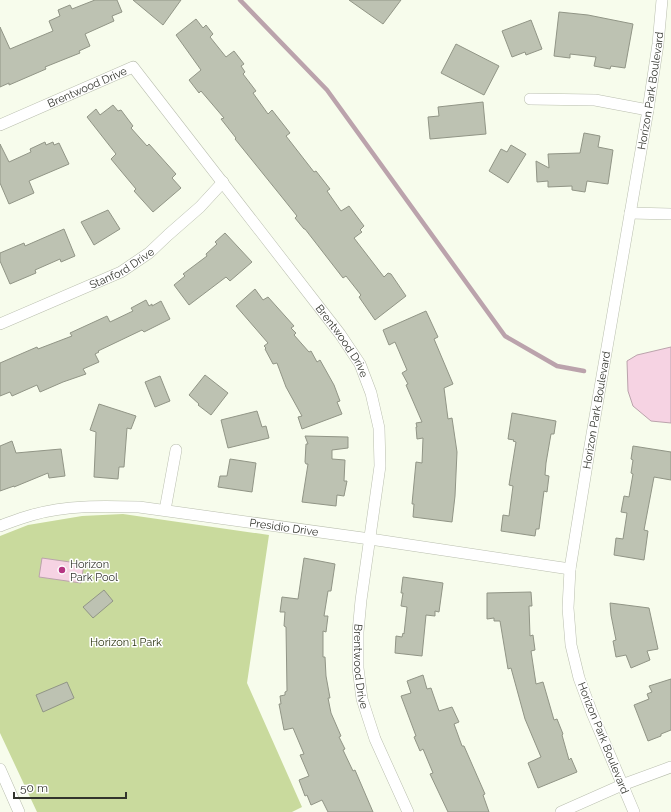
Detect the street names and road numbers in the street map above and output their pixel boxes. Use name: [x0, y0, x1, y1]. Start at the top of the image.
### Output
street label: Horizon Park Boulevard: [635, 31, 666, 151]
street label: Brentwood Drive: [45, 64, 129, 110]
street label: Stanford Drive: [87, 245, 157, 291]
street label: Brentwood Drive: [313, 302, 371, 380]
street label: Horizon Park Boulevard: [580, 350, 613, 470]
street label: Presidio Drive: [249, 516, 320, 538]
street label: Brentwood Drive: [351, 623, 371, 711]
street label: Horizon Park Boulevard: [575, 680, 631, 796]

